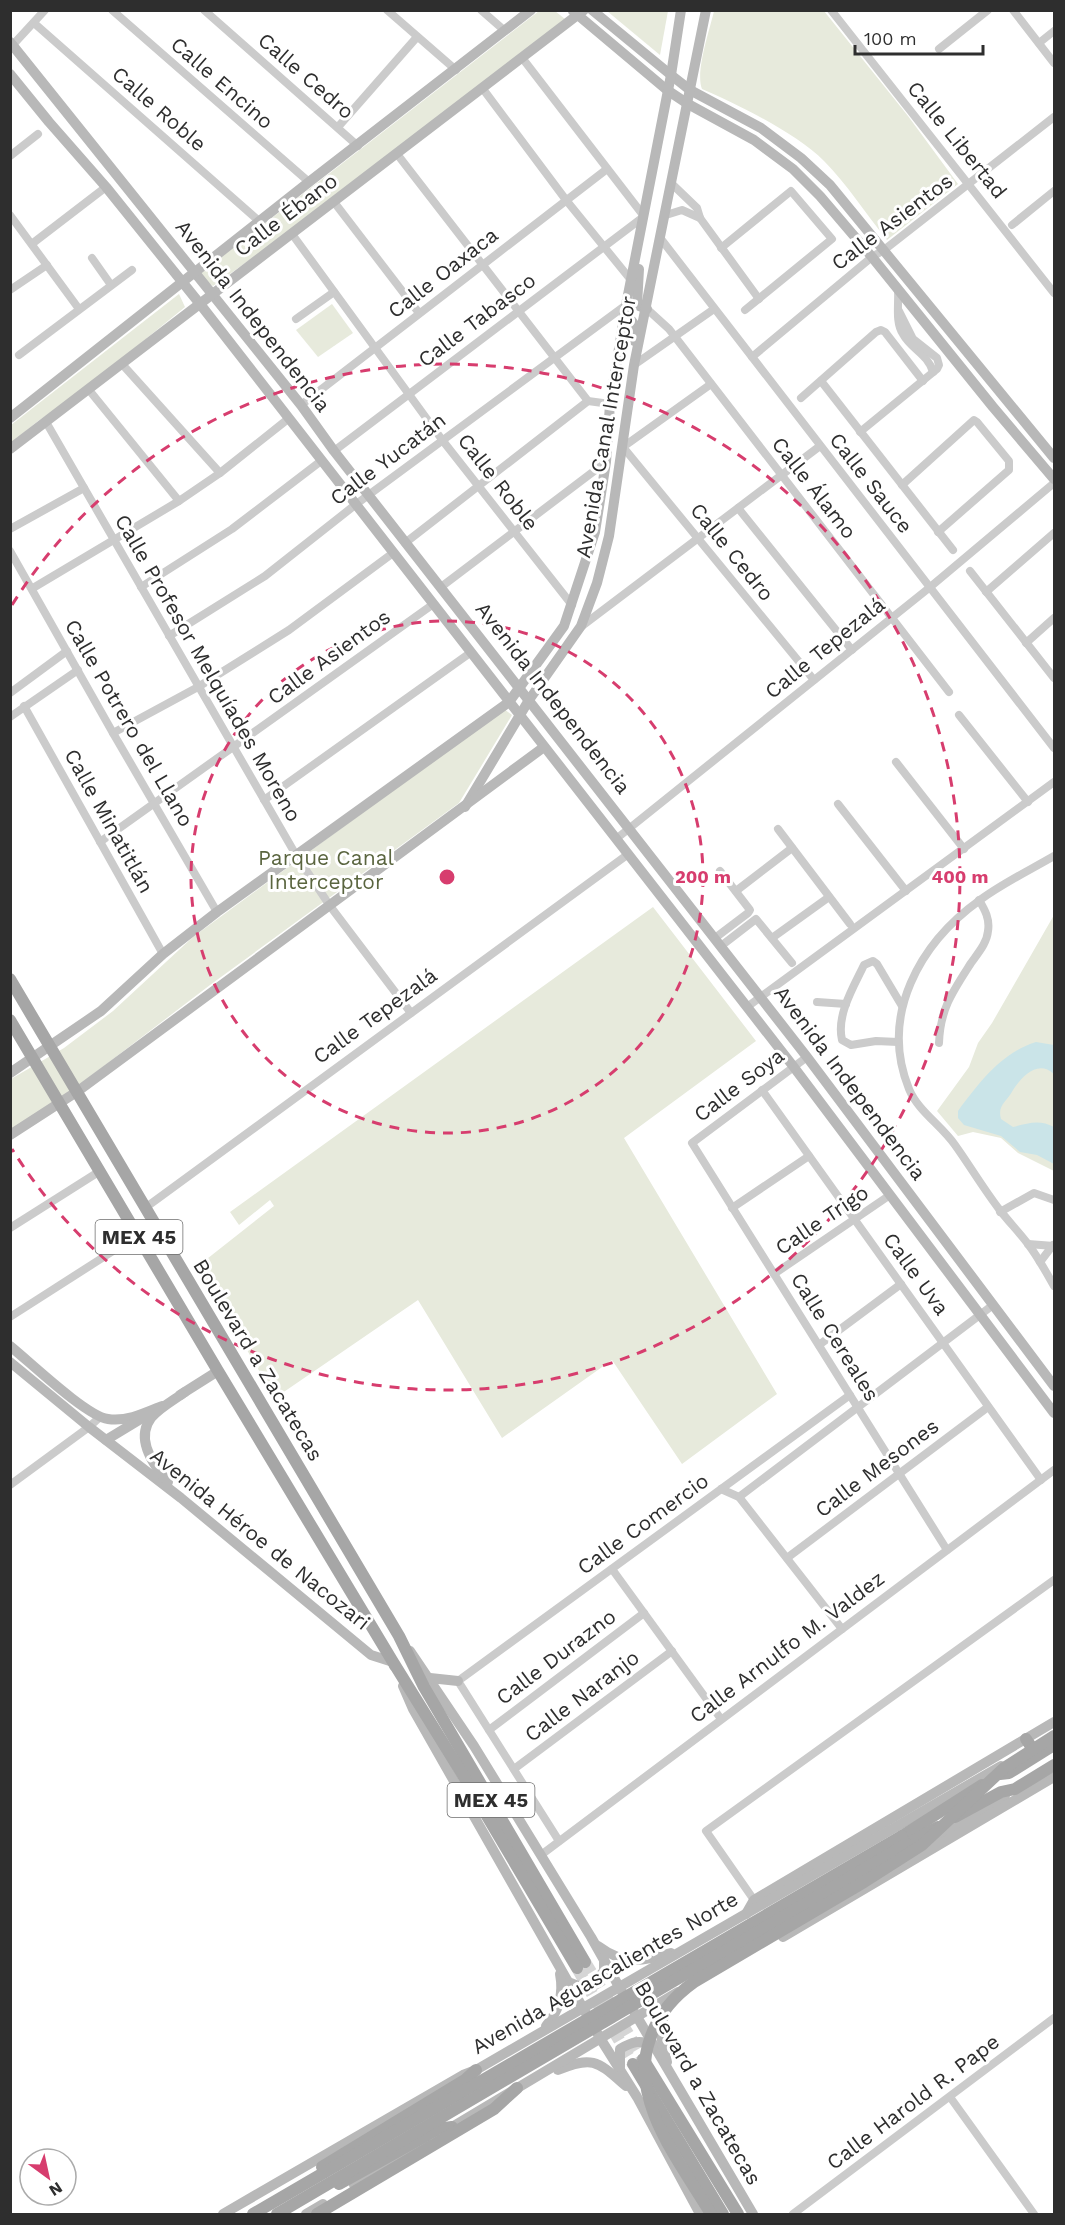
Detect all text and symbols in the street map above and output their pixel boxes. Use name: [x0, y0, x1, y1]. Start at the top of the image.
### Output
scale bar: [855, 18, 982, 56]
street label: Calle Cedro: [253, 27, 359, 124]
text: 100 m: [864, 28, 917, 49]
street label: Calle Encino: [166, 31, 279, 134]
street label: Calle Roble: [107, 61, 211, 156]
street label: Calle Libertad: [902, 76, 1012, 203]
street label: Calle Ébano: [229, 168, 342, 261]
street label: Calle Asientos: [826, 168, 957, 275]
street label: Avenida Independencia: [171, 215, 336, 417]
street label: Calle Oaxaca: [383, 222, 503, 323]
street label: Calle Tabasco: [413, 267, 540, 372]
street label: Avenida Canal Interceptor: [570, 294, 641, 560]
street label: Calle Yucatán: [325, 407, 450, 510]
street label: Calle Roble: [453, 428, 544, 535]
street label: Calle Sauce: [824, 428, 918, 538]
street label: Calle Álamo: [767, 432, 862, 544]
street label: Calle Cedro: [685, 498, 780, 606]
street label: Calle Profesor Melquíades Moreno: [110, 510, 307, 826]
street label: Calle Tepezalá: [760, 592, 890, 704]
street label: Avenida Independencia: [471, 597, 636, 799]
street label: Calle Asientos: [263, 604, 395, 709]
street label: Calle Potrero del Llano: [60, 615, 199, 831]
street label: Calle Minatitlán: [60, 744, 159, 897]
park label: Parque Canal Interceptor: [258, 845, 395, 894]
text: 200 m: [675, 866, 731, 887]
text: 400 m: [932, 866, 988, 887]
centre of rings: [437, 867, 457, 887]
street label: Calle Tepezalá: [308, 962, 442, 1069]
street label: Avenida Independencia: [769, 981, 932, 1185]
street label: Calle Soya: [689, 1042, 789, 1127]
street label: Calle Trigo: [770, 1179, 873, 1260]
road number: MEX 45: [96, 1220, 182, 1254]
street label: Calle Uva: [878, 1228, 955, 1320]
street label: Boulevard a Zacatecas: [188, 1254, 329, 1465]
street label: Calle Cereales: [786, 1268, 885, 1406]
street label: Calle Mesones: [810, 1413, 943, 1522]
street label: Avenida Héroe de Nacozari: [146, 1442, 375, 1635]
street label: Calle Comercio: [572, 1468, 713, 1579]
street label: Calle Arnulfo M. Valdez: [684, 1565, 889, 1728]
street label: Calle Durazno: [491, 1603, 621, 1710]
street label: Calle Naranjo: [519, 1644, 644, 1747]
road number: MEX 45: [448, 1783, 534, 1817]
street label: Avenida Aguascalientes Norte: [467, 1886, 742, 2059]
street label: Boulevard a Zacatecas: [630, 1976, 767, 2189]
street label: Calle Harold R. Pape: [821, 2028, 1004, 2175]
north arrow: [18, 2147, 78, 2207]
text: N: [46, 2178, 66, 2200]

